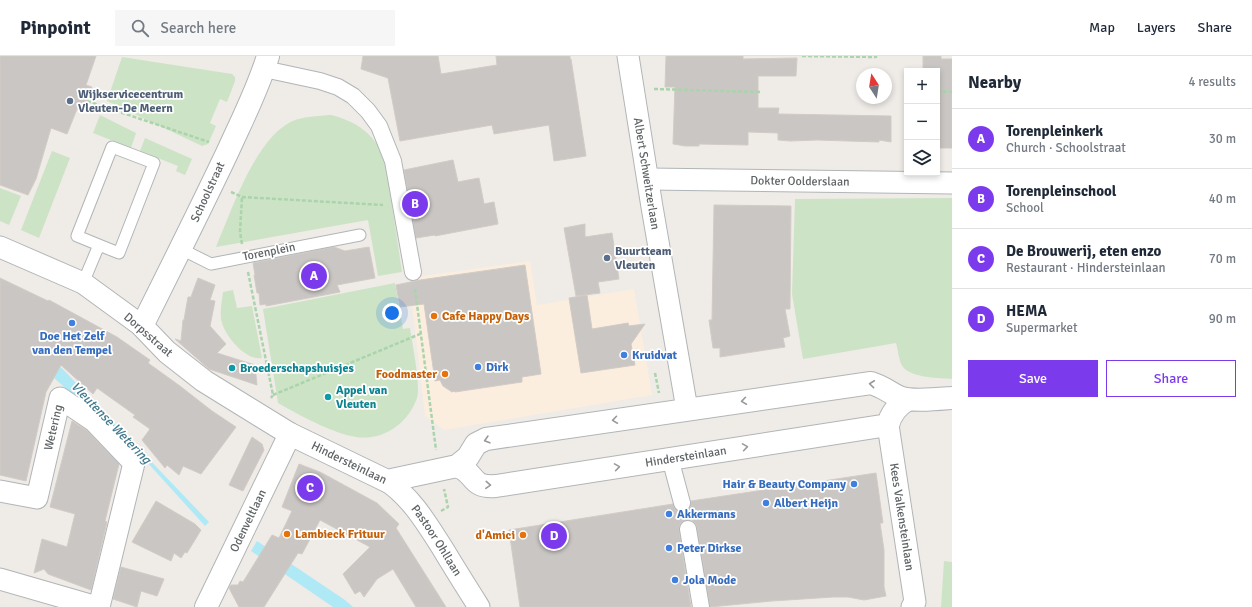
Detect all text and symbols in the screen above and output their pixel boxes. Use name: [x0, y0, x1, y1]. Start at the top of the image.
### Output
search box: [115, 10, 395, 46]
text: Pinpoint: [20, 16, 91, 40]
icon: search: [129, 17, 151, 39]
text: Search here: [161, 19, 236, 37]
text: Map: [1089, 19, 1115, 36]
text: Layers: [1137, 19, 1176, 36]
text: Share: [1198, 19, 1232, 36]
north arrow: [856, 68, 892, 104]
map controls: [904, 68, 940, 176]
button: +: [904, 68, 940, 104]
text: Nearby: [968, 72, 1021, 93]
text: 4 results: [1188, 74, 1236, 90]
place label: Wijkservicecentrum Vleuten-De Meern: [78, 87, 183, 116]
marker: Wijkservicecentrum Vleuten-De Meern: [65, 96, 75, 106]
button: −: [904, 104, 940, 140]
street label: Albert Schweitzerlaan: [630, 116, 663, 231]
text: Torenpleinkerk: [1006, 122, 1103, 140]
text: A: [977, 131, 985, 147]
text: 30 m: [1209, 131, 1236, 147]
button: layers: [904, 140, 940, 176]
text: Church · Schoolstraat: [1006, 140, 1126, 156]
street label: Schoolstraat: [187, 159, 229, 225]
street label: Dokter Oolderslaan: [750, 173, 850, 189]
text: Torenpleinschool: [1006, 182, 1117, 200]
pin: B: [402, 189, 428, 219]
text: B: [977, 191, 985, 207]
text: 40 m: [1209, 191, 1236, 207]
text: School: [1006, 200, 1044, 216]
street label: Torenplein: [241, 240, 297, 264]
text: De Brouwerij, eten enzo: [1006, 242, 1161, 260]
place label: Buurtteam Vleuten: [615, 244, 672, 273]
text: C: [977, 251, 985, 267]
text: 70 m: [1209, 251, 1236, 267]
marker: Buurtteam Vleuten: [602, 253, 612, 263]
text: Restaurant · Hindersteinlaan: [1006, 260, 1166, 276]
pin: A: [301, 261, 327, 291]
text: HEMA: [1006, 302, 1047, 320]
your location: [382, 303, 402, 323]
place label: Cafe Happy Days: [442, 309, 530, 324]
street label: Dorpsstraat: [120, 310, 176, 360]
marker: Cafe Happy Days: [429, 311, 439, 321]
text: D: [977, 311, 985, 327]
text: 90 m: [1209, 311, 1236, 327]
marker: Doe Het Zelf van den Tempel: [67, 318, 77, 328]
text: Supermarket: [1006, 320, 1078, 336]
place label: Doe Het Zelf van den Tempel: [31, 329, 112, 358]
place label: Kruidvat: [632, 348, 678, 363]
marker: Kruidvat: [619, 350, 629, 360]
place label: Dirk: [486, 360, 509, 375]
button: Save: [968, 360, 1098, 397]
button: Share: [1106, 360, 1236, 397]
place label: Broederschapshuisjes: [240, 361, 354, 376]
marker: Dirk: [473, 362, 483, 372]
marker: Broederschapshuisjes: [227, 363, 237, 373]
place label: Foodmaster: [376, 367, 437, 382]
marker: Foodmaster: [440, 369, 450, 379]
water label: Vleutense Wetering: [68, 378, 155, 468]
one-way arrow: [869, 380, 876, 389]
place label: Appel van Vleuten: [336, 383, 388, 412]
marker: Appel van Vleuten: [323, 392, 333, 402]
one-way arrow: [741, 396, 747, 405]
street label: Wetering: [41, 403, 66, 452]
one-way arrow: [612, 415, 618, 424]
one-way arrow: [484, 435, 491, 444]
street label: Hindersteinlaan: [309, 438, 389, 487]
street label: Hindersteinlaan: [644, 443, 728, 470]
one-way arrow: [742, 443, 748, 452]
street label: Kees Valkensteinlaan: [886, 462, 918, 572]
one-way arrow: [614, 463, 620, 472]
pin: C: [297, 473, 323, 503]
place label: Hair & Beauty Company: [723, 477, 846, 492]
marker: Hair & Beauty Company: [849, 479, 859, 489]
one-way arrow: [485, 481, 491, 490]
street label: Odenveltlaan: [226, 487, 269, 554]
place label: Albert Heijn: [774, 496, 838, 511]
marker: Albert Heijn: [761, 498, 771, 508]
street label: Pastoor Ohllaan: [408, 502, 465, 579]
place label: Akkermans: [677, 507, 736, 522]
marker: Akkermans: [664, 509, 674, 519]
pin: D: [541, 521, 567, 551]
place label: Lambieck Frituur: [295, 527, 385, 542]
place label: d'Amici: [475, 528, 515, 543]
marker: Lambieck Frituur: [282, 529, 292, 539]
marker: d'Amici: [518, 530, 528, 540]
place label: Peter Dirkse: [677, 541, 741, 556]
marker: Peter Dirkse: [664, 543, 674, 553]
place label: Jola Mode: [683, 573, 736, 588]
marker: Jola Mode: [670, 575, 680, 585]

